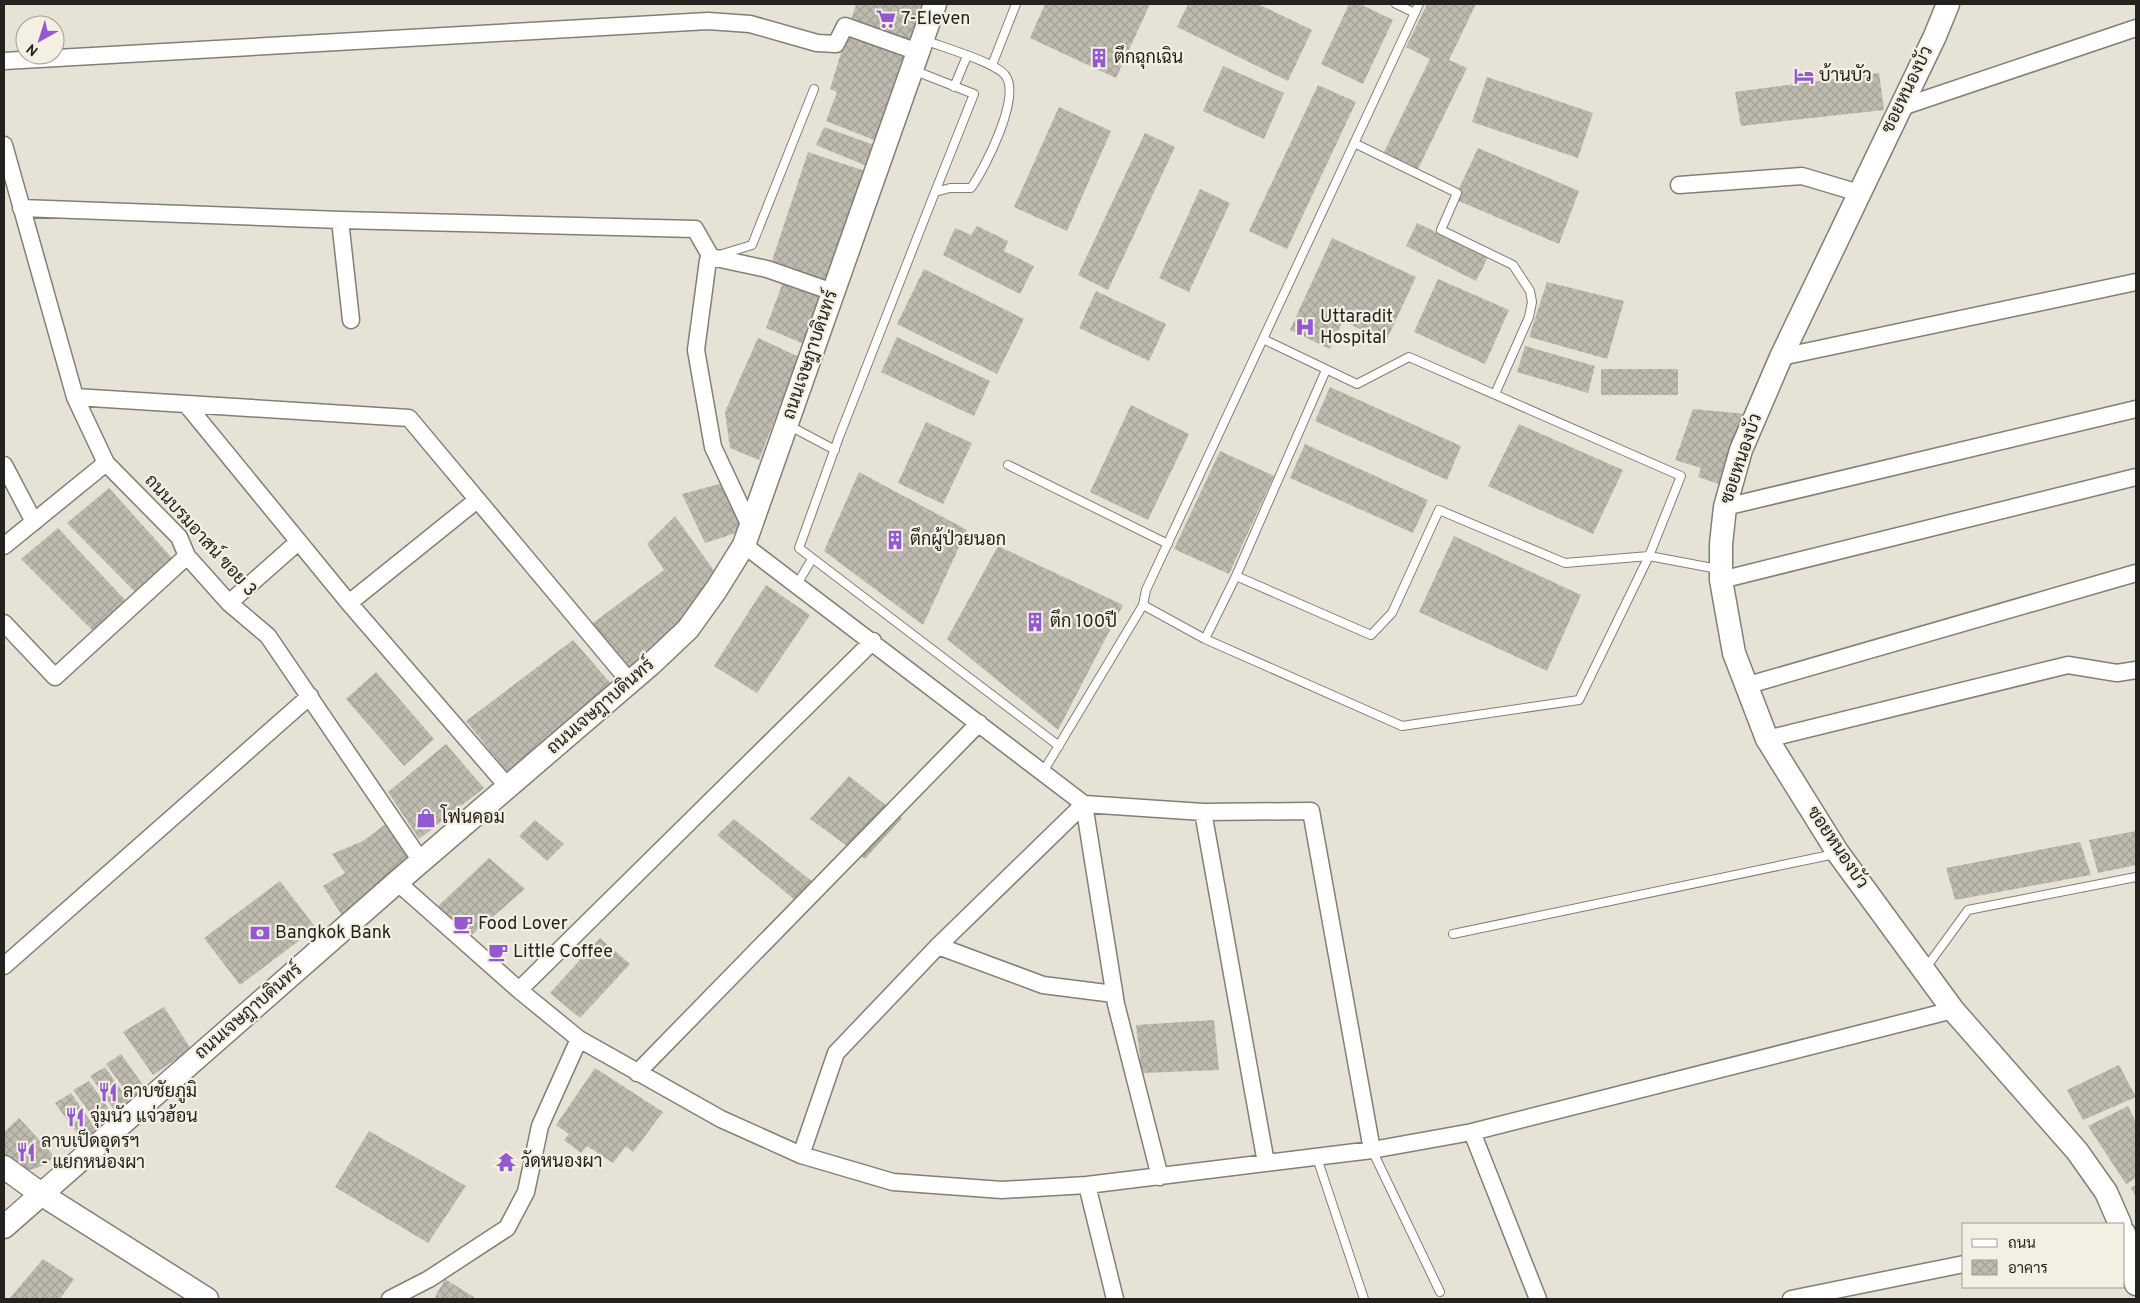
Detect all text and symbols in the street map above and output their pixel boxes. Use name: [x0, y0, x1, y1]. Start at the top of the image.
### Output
supermarket icon: 7-Eleven: [875, 8, 897, 30]
place label: 7-Eleven: [901, 8, 970, 31]
north arrow: [15, 15, 65, 65]
text: N: [24, 39, 42, 59]
street label: ซอยหนองบัว: [1876, 42, 1939, 137]
place label: ตึกฉุกเฉิน: [1114, 45, 1183, 70]
building icon: ตึกฉุกเฉิน: [1088, 47, 1110, 69]
place label: บ้านบัว: [1819, 63, 1872, 88]
hotel icon: บ้านบัว: [1793, 65, 1815, 87]
street label: ถนนเจษฎาบดินทร์: [775, 286, 844, 423]
place label: Uttaradit Hospital: [1320, 306, 1393, 350]
hospital icon: Uttaradit Hospital: [1294, 316, 1316, 338]
street label: ซอยหนองบัว: [1715, 410, 1768, 507]
street label: ถนนบรมอาสน์ ฃอย 3: [139, 468, 263, 602]
place label: ตึกผู้ป่วยนอก: [910, 527, 1006, 552]
building icon: ตึกผู้ป่วยนอก: [884, 529, 906, 551]
place label: ตึก 100ปี: [1050, 609, 1117, 634]
building icon: ตึก 100ปี: [1024, 611, 1046, 633]
street label: ถนนเจษฎาบดินทร์: [540, 652, 660, 760]
street label: ซอยหนองบัว: [1801, 802, 1874, 894]
place label: โฟนคอม: [440, 804, 505, 830]
shop icon: โฟนคอม: [415, 807, 437, 829]
cafe icon: Food Lover: [452, 913, 474, 935]
place label: Food Lover: [478, 913, 568, 936]
bank icon: Bangkok Bank: [249, 922, 271, 944]
place label: Bangkok Bank: [275, 922, 391, 945]
cafe icon: Little Coffee: [487, 941, 509, 963]
place label: Little Coffee: [513, 941, 613, 964]
street label: ถนนเจษฎาบดินทร์: [188, 957, 308, 1065]
place label: ลาบชัยภูมิ: [123, 1080, 197, 1104]
restaurant icon: ลาบชัยภูมิ: [97, 1081, 119, 1103]
place label: จุ่มนัว แจ่วฮ้อน: [90, 1104, 198, 1129]
restaurant icon: จุ่มนัว แจ่วฮ้อน: [64, 1106, 86, 1128]
place label: ลาบเป็ดอุดรฯ - แยกหนองผา: [41, 1128, 145, 1175]
restaurant icon: ลาบเป็ดอุดรฯ - แยกหนองผา: [15, 1141, 37, 1163]
place label: วัดหนองผา: [521, 1150, 602, 1174]
temple icon: วัดหนองผา: [495, 1151, 517, 1173]
legend: [1962, 1223, 2125, 1288]
text: ถนน: [2008, 1235, 2036, 1254]
text: อาคาร: [2008, 1260, 2048, 1279]

